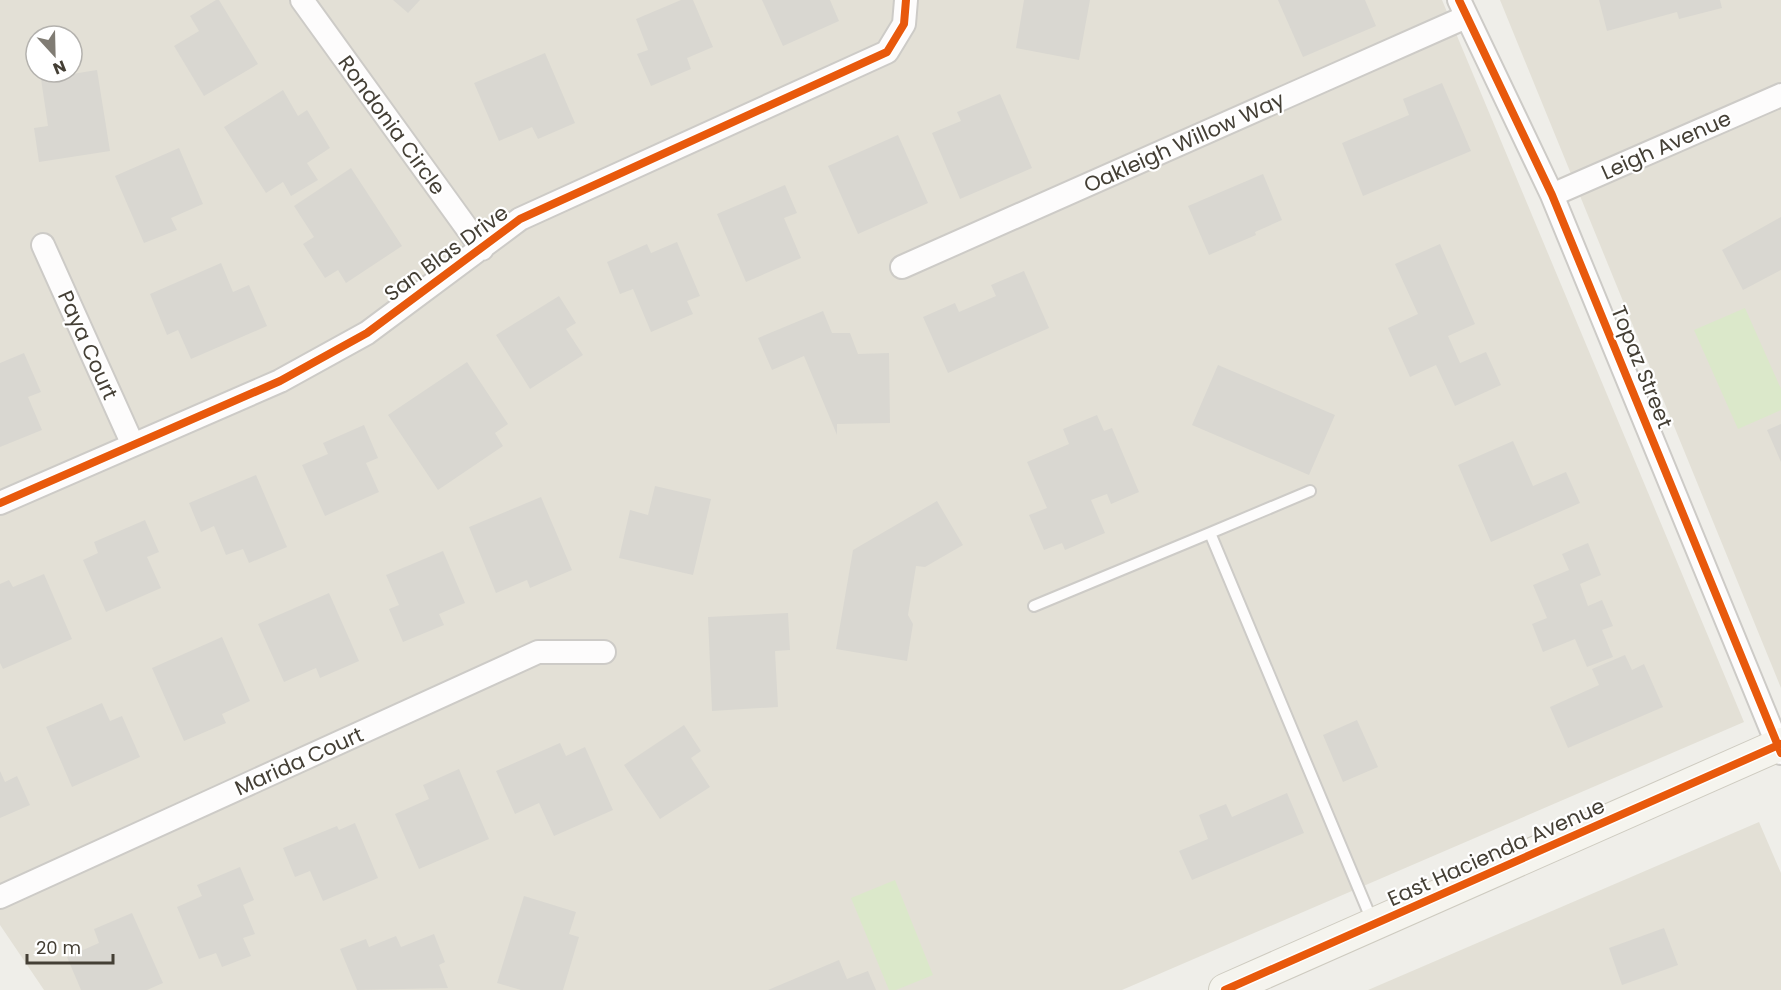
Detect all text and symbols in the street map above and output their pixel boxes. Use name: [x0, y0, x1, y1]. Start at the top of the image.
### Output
north arrow: [24, 24, 84, 84]
street label: Rondonia Circle: [332, 49, 452, 201]
text: N: [50, 55, 69, 80]
street label: Oakleigh Willow Way: [1079, 85, 1289, 199]
street label: Leigh Avenue: [1596, 103, 1736, 187]
street label: San Blas Drive: [378, 198, 514, 308]
street label: Paya Court: [51, 286, 125, 404]
street label: Topaz Street: [1604, 301, 1680, 433]
street label: Marida Court: [230, 720, 368, 802]
street label: East Hacienda Avenue: [1383, 791, 1609, 913]
scale bar: [27, 927, 112, 965]
text: 20 m: [36, 935, 81, 960]

